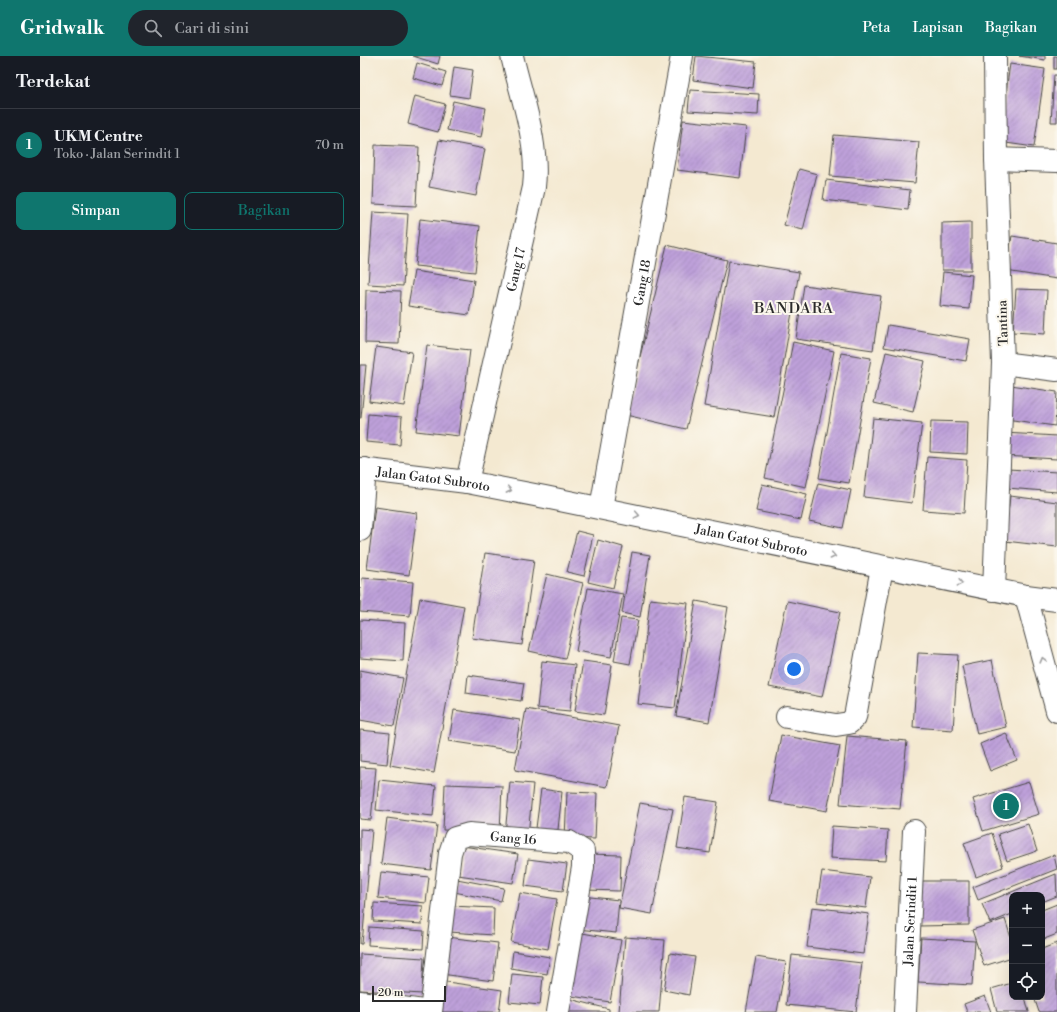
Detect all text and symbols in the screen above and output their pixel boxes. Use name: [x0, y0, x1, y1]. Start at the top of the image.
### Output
search box: [128, 10, 408, 46]
text: Gridwalk: [20, 16, 104, 40]
icon: search: [142, 17, 164, 39]
text: Cari di sini: [174, 19, 249, 38]
text: Peta: [862, 19, 890, 37]
text: Lapisan: [912, 19, 963, 37]
text: Bagikan: [985, 19, 1037, 37]
text: Terdekat: [16, 71, 90, 93]
text: UKM Centre: [54, 127, 143, 146]
text: 1: [26, 137, 32, 153]
text: 70 m: [315, 137, 344, 153]
text: Toko · Jalan Serindit 1: [54, 146, 180, 162]
button: Simpan: [16, 192, 176, 230]
button: Bagikan: [184, 192, 344, 230]
street label: Gang 17: [503, 246, 529, 293]
street label: Gang 18: [630, 258, 654, 307]
district label: BANDARA: [753, 299, 834, 318]
street label: Tantina: [994, 299, 1012, 346]
street label: Jalan Gatot Subroto: [374, 464, 492, 495]
one-way arrow: [506, 485, 513, 494]
one-way arrow: [634, 511, 640, 519]
street label: Jalan Gatot Subroto: [692, 521, 809, 560]
one-way arrow: [830, 551, 836, 559]
one-way arrow: [957, 578, 963, 586]
one-way arrow: [1039, 657, 1048, 664]
your location: [784, 659, 804, 679]
pin: 1: [993, 791, 1019, 821]
street label: Gang 16: [490, 829, 537, 848]
street label: Jalan Serindit 1: [900, 876, 921, 967]
map controls: [1009, 892, 1045, 1000]
button: +: [1009, 892, 1045, 928]
button: −: [1009, 928, 1045, 964]
button: locate: [1009, 964, 1045, 1000]
scale bar: [372, 984, 446, 1003]
text: 20 m: [378, 986, 403, 1000]

